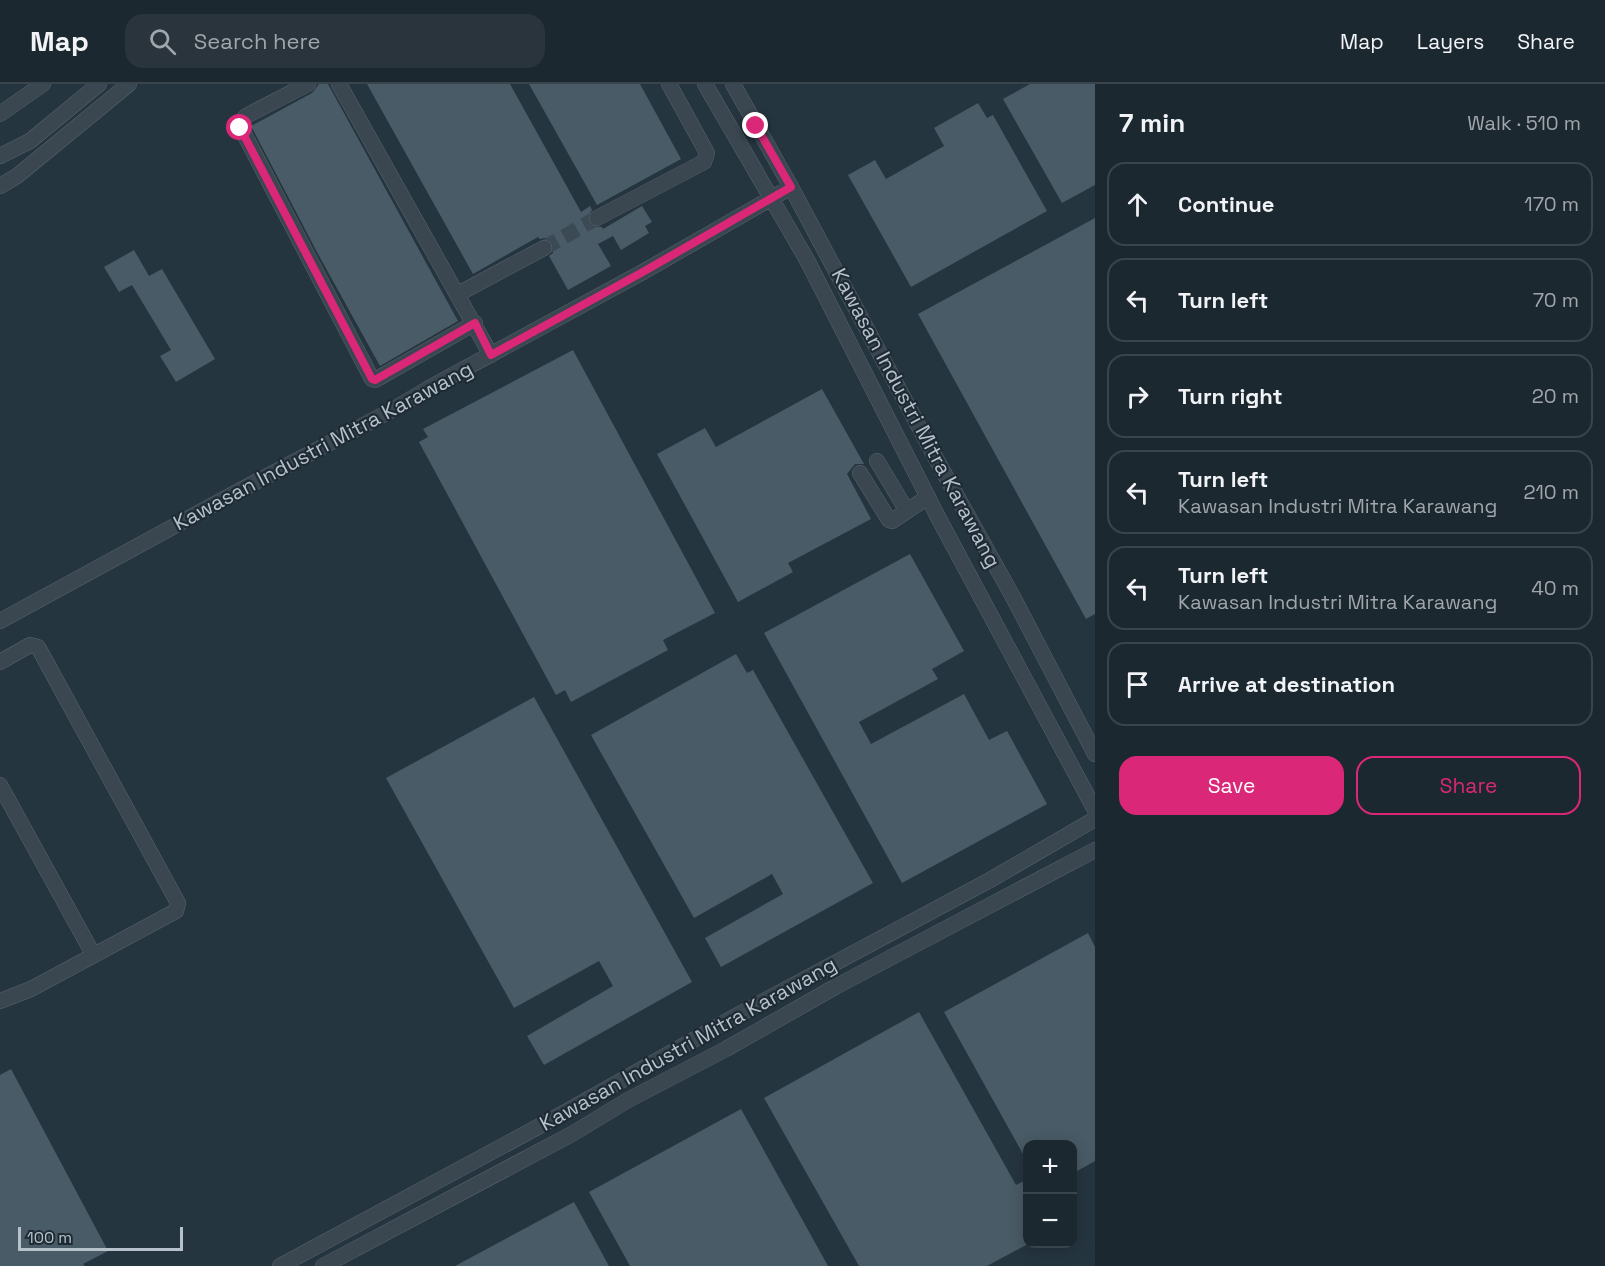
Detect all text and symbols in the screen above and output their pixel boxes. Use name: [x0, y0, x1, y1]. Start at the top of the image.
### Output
search box: [125, 14, 545, 68]
text: Map: [30, 23, 89, 59]
icon: search: [146, 25, 179, 58]
text: Search here: [194, 27, 321, 55]
text: Map: [1340, 28, 1384, 55]
text: Layers: [1417, 28, 1484, 55]
text: Share: [1517, 28, 1575, 55]
text: 7 min: [1119, 106, 1185, 140]
text: Walk · 510 m: [1467, 110, 1581, 136]
route end: [742, 112, 768, 138]
route start: [226, 114, 252, 140]
icon: ahead: [1121, 188, 1154, 221]
text: Continue: [1178, 190, 1274, 218]
text: 170 m: [1524, 191, 1579, 217]
street label: Kawasan Industri Mitra Karawang: [826, 263, 1007, 572]
icon: left: [1121, 284, 1154, 317]
text: Turn left: [1178, 286, 1268, 314]
text: 70 m: [1533, 287, 1579, 313]
street label: Kawasan Industri Mitra Karawang: [168, 355, 477, 536]
icon: right: [1121, 380, 1154, 413]
text: Turn right: [1178, 382, 1283, 410]
text: 20 m: [1532, 383, 1579, 409]
text: Turn left: [1178, 465, 1268, 493]
icon: left: [1121, 476, 1154, 509]
text: 210 m: [1523, 479, 1579, 505]
text: Kawasan Industri Mitra Karawang: [1178, 493, 1497, 519]
text: Turn left: [1178, 561, 1268, 589]
icon: left: [1121, 572, 1154, 605]
text: 40 m: [1531, 575, 1579, 601]
text: Kawasan Industri Mitra Karawang: [1178, 589, 1497, 615]
icon: arrive: [1121, 668, 1154, 701]
text: Arrive at destination: [1178, 670, 1395, 698]
button: Save: [1119, 756, 1344, 815]
button: Share: [1356, 756, 1581, 815]
street label: Kawasan Industri Mitra Karawang: [535, 950, 841, 1137]
map controls: [1023, 1140, 1077, 1248]
button: +: [1023, 1140, 1077, 1194]
button: −: [1023, 1194, 1077, 1248]
scale bar: [18, 1224, 183, 1252]
text: 100 m: [27, 1227, 72, 1248]

